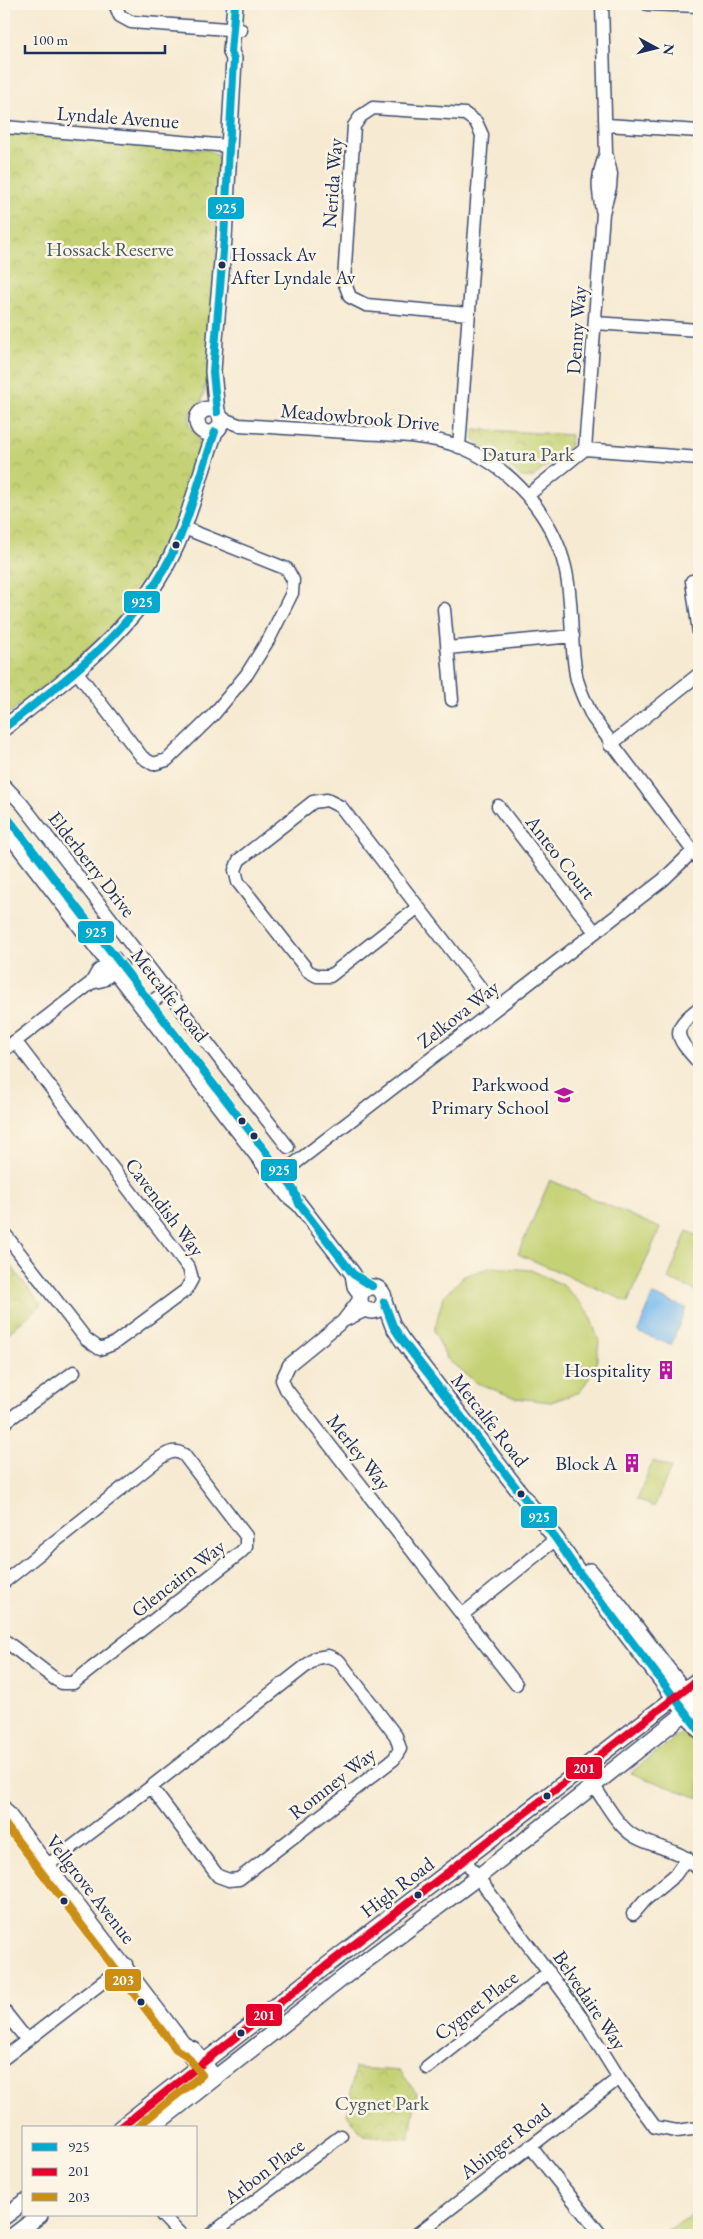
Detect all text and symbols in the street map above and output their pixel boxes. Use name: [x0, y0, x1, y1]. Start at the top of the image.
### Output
scale bar: [25, 22, 165, 54]
north arrow: [630, 22, 680, 72]
text: 100 m: [32, 30, 69, 49]
text: N: [659, 43, 679, 57]
street label: Lyndale Avenue: [56, 100, 180, 134]
street label: Nerida Way: [316, 137, 348, 229]
line badge: 925: [207, 196, 245, 220]
text: 925: [215, 199, 237, 217]
park label: Hossack Reserve: [46, 236, 174, 262]
place label: Hossack Av After Lyndale Av: [230, 242, 356, 290]
marker: Hossack Av After Lyndale Av: [217, 260, 227, 270]
street label: Denny Way: [560, 285, 592, 375]
street label: Meadowbrook Drive: [279, 397, 441, 437]
park label: Datura Park: [482, 441, 575, 467]
unlabelled marker: [171, 540, 181, 550]
line badge: 925: [123, 590, 161, 614]
text: 925: [131, 593, 153, 611]
street label: Elderberry Drive: [42, 806, 142, 922]
street label: Anteo Court: [519, 809, 602, 905]
line badge: 925: [77, 920, 115, 944]
text: 925: [85, 923, 107, 941]
street label: Metcalfe Road: [125, 943, 215, 1048]
street label: Zelkova Way: [412, 974, 504, 1054]
place label: Parkwood Primary School: [431, 1071, 550, 1120]
school or university icon: Parkwood Primary School: [553, 1084, 575, 1106]
unlabelled marker: [237, 1116, 247, 1126]
unlabelled marker: [249, 1131, 259, 1141]
street label: Cavendish Way: [119, 1152, 211, 1262]
line badge: 925: [260, 1158, 298, 1182]
text: 925: [268, 1161, 290, 1179]
place label: Hospitality: [564, 1357, 651, 1383]
building icon: Hospitality: [655, 1359, 677, 1381]
street label: Metcalfe Road: [445, 1368, 535, 1473]
street label: Merley Way: [321, 1408, 397, 1496]
place label: Block A: [555, 1450, 617, 1476]
building icon: Block A: [621, 1452, 643, 1474]
unlabelled marker: [516, 1489, 526, 1499]
line badge: 925: [520, 1505, 558, 1529]
text: 925: [528, 1508, 550, 1526]
street label: Glencairn Way: [126, 1533, 231, 1623]
street label: Romney Way: [283, 1741, 381, 1825]
line badge: 201: [565, 1756, 603, 1780]
text: 201: [573, 1759, 595, 1777]
unlabelled marker: [542, 1791, 552, 1801]
street label: Vellgrove Avenue: [40, 1829, 142, 1949]
street label: High Road: [355, 1850, 440, 1923]
unlabelled marker: [413, 1890, 423, 1900]
unlabelled marker: [59, 1896, 69, 1906]
street label: Belvedaire Way: [547, 1945, 633, 2055]
street label: Cygnet Place: [429, 1964, 523, 2046]
line badge: 203: [104, 1968, 142, 1992]
text: 203: [112, 1971, 134, 1989]
unlabelled marker: [136, 1997, 146, 2007]
line badge: 201: [245, 2003, 283, 2027]
text: 201: [253, 2006, 275, 2024]
unlabelled marker: [236, 2028, 246, 2038]
park label: Cygnet Park: [335, 2090, 430, 2116]
street label: Abinger Road: [453, 2097, 557, 2185]
legend: [22, 2126, 198, 2216]
street label: Arbon Place: [218, 2132, 310, 2210]
text: 925: [68, 2137, 90, 2156]
text: 201: [68, 2161, 90, 2180]
text: 203: [68, 2187, 90, 2206]

